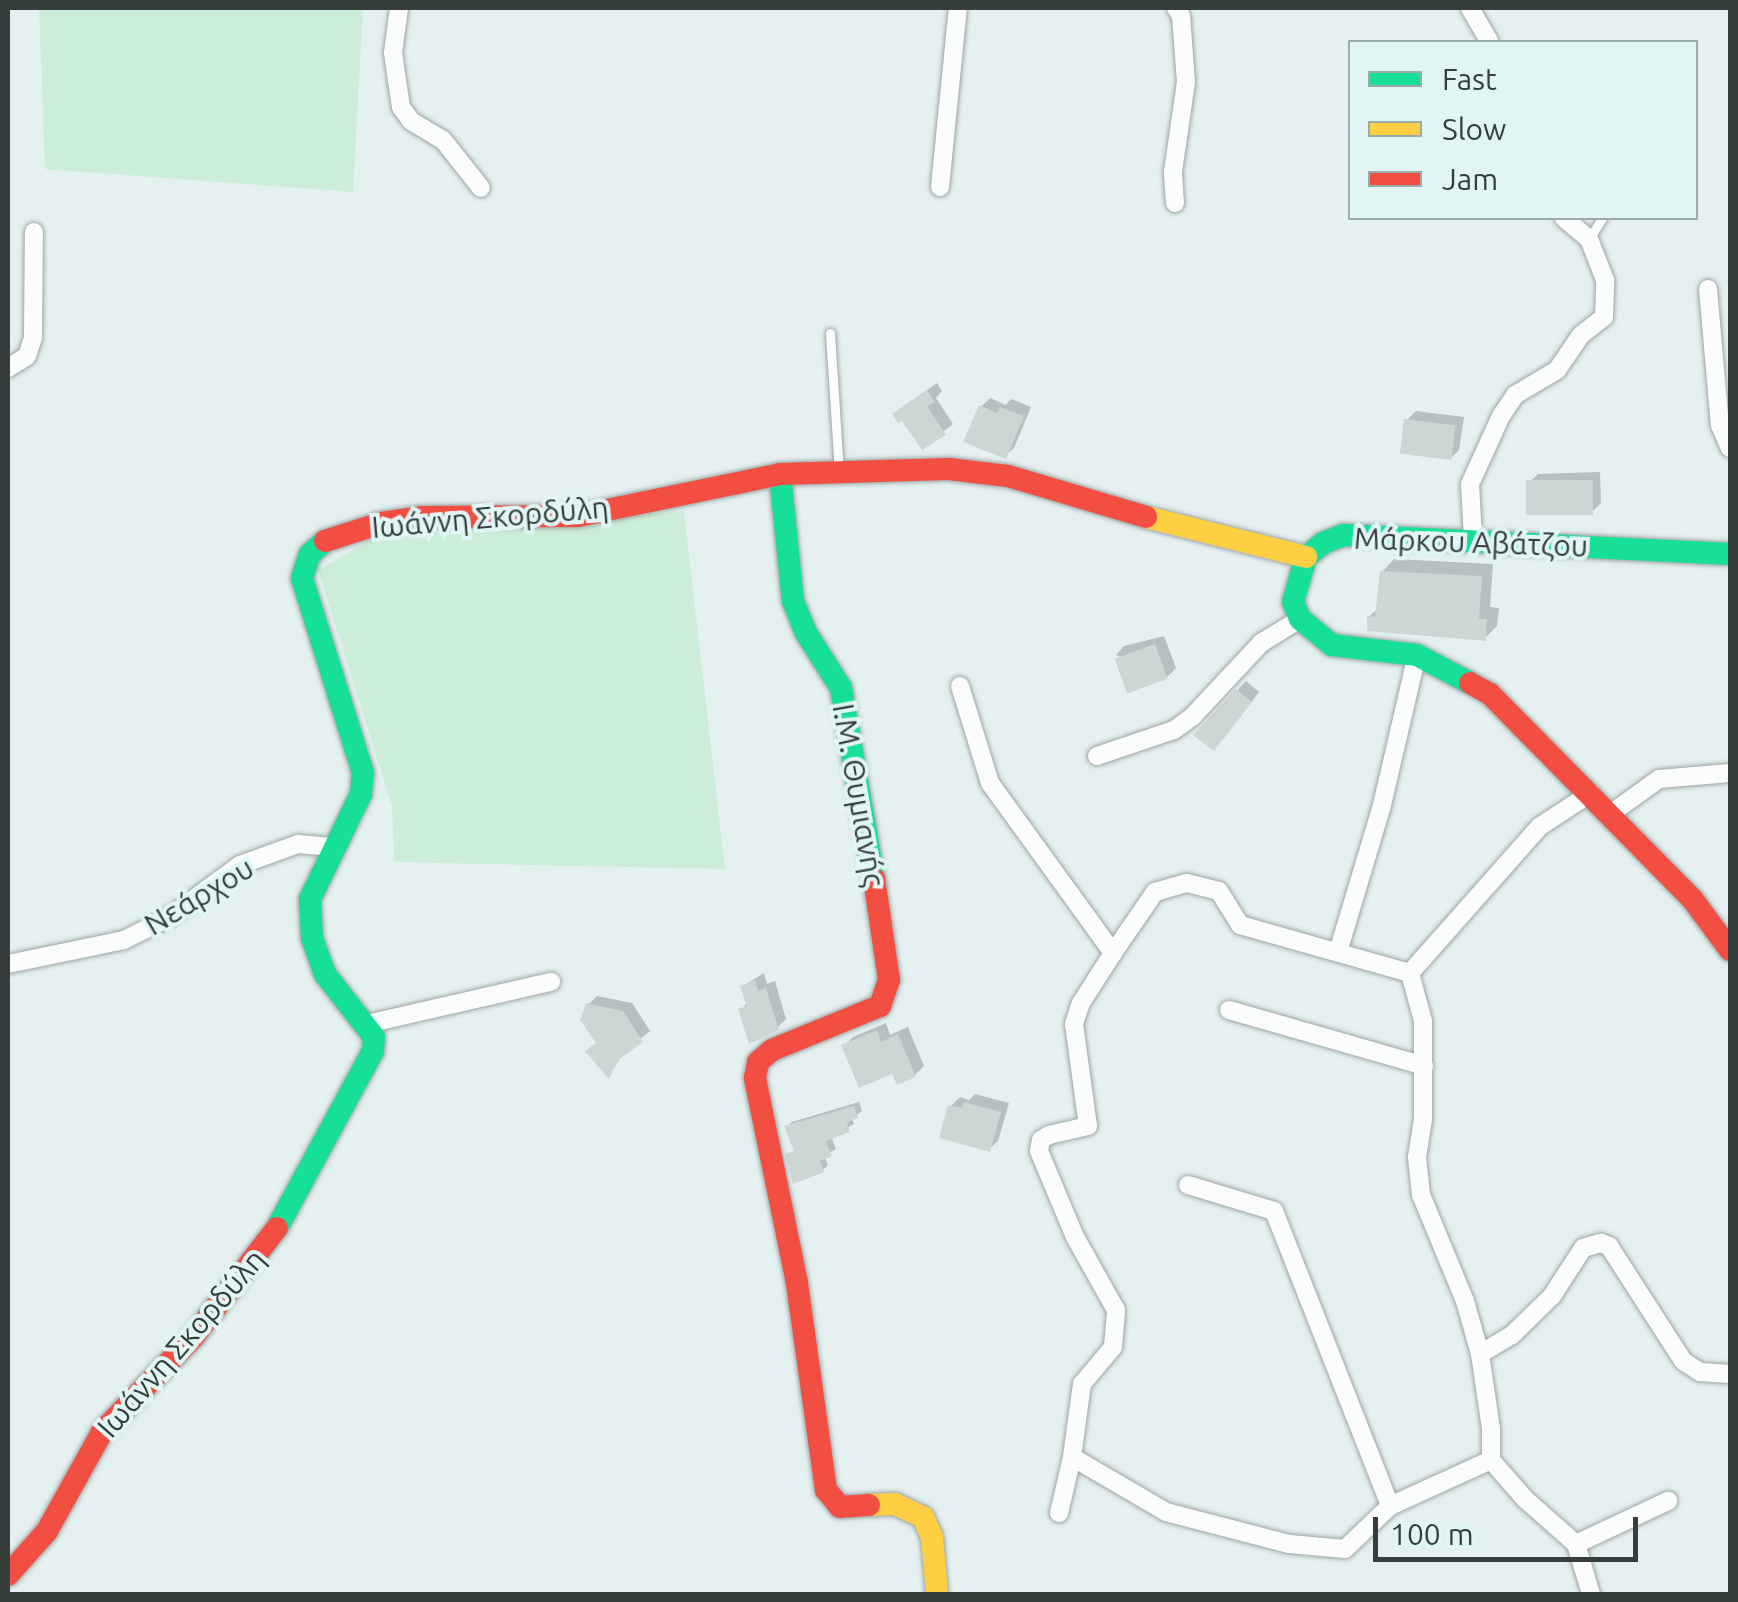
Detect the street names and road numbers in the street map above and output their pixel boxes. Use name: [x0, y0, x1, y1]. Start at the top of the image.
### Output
street label: Ιωάννη Σκορδύλη: [370, 489, 610, 545]
street label: Μάρκου Αβάτζου: [1353, 520, 1589, 564]
street label: Ι.Μ. Θυμιανής: [825, 701, 893, 889]
street label: Νεάρχου: [138, 849, 260, 943]
street label: Ιωάννη Σκορδύλη: [89, 1242, 273, 1444]

